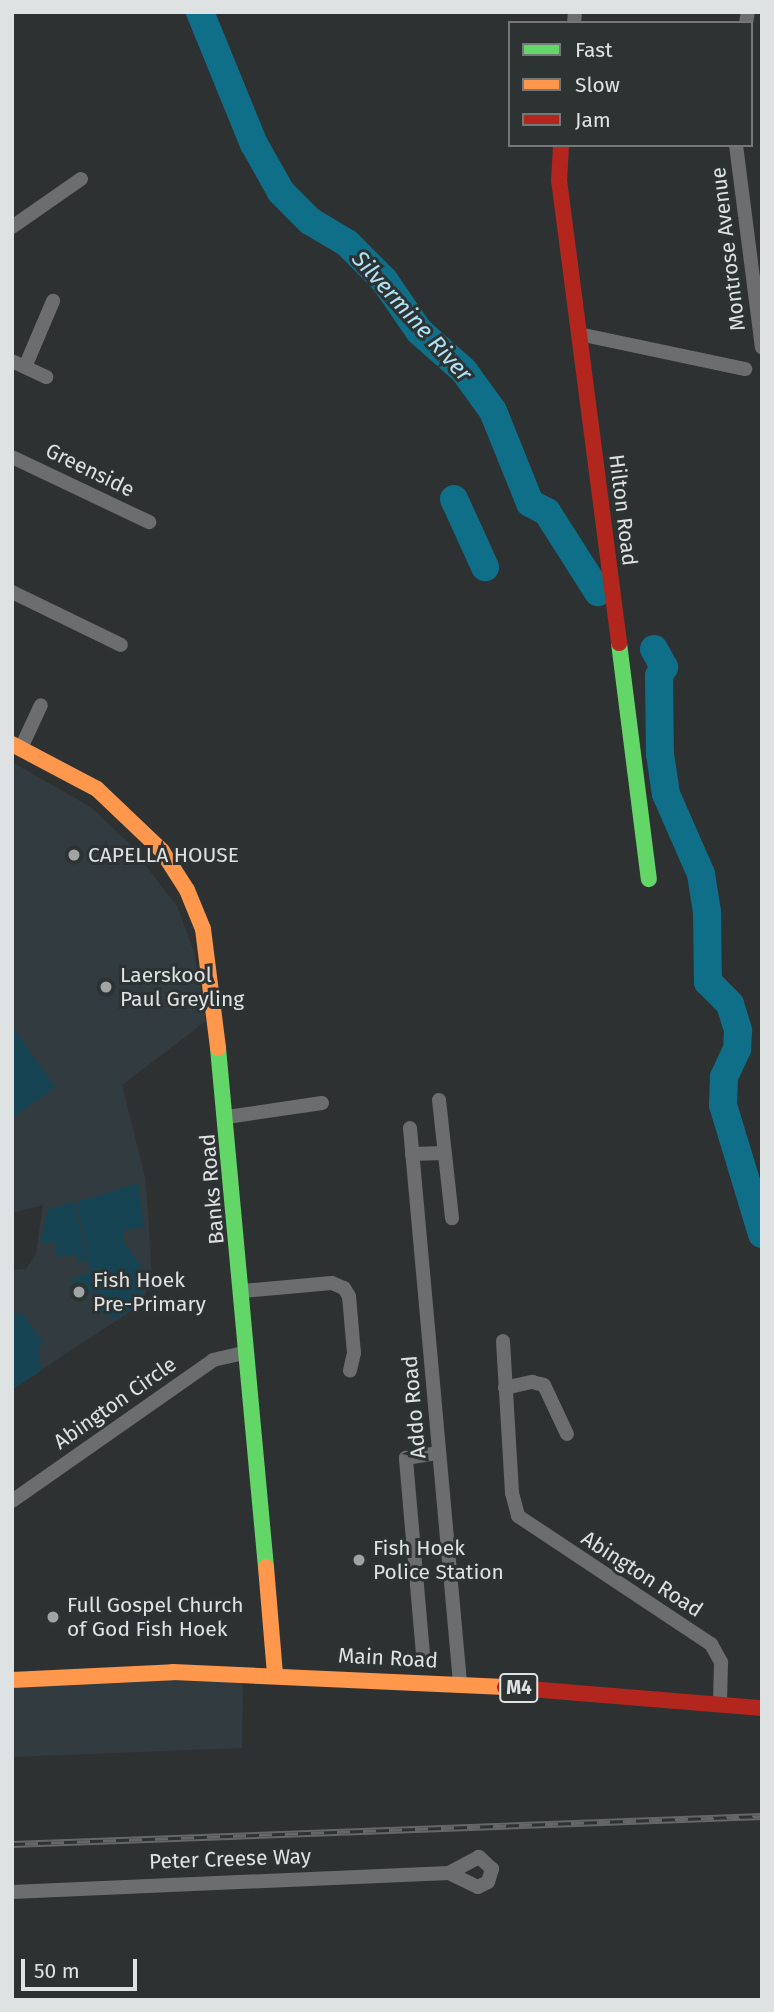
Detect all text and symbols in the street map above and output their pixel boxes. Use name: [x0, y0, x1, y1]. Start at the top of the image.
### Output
legend: [508, 21, 753, 147]
text: Fast: [575, 37, 613, 63]
text: Slow: [575, 72, 620, 98]
text: Jam: [575, 107, 611, 133]
street label: Montrose Avenue: [705, 166, 751, 332]
water label: Silvermine River: [346, 245, 478, 387]
street label: Greenside: [41, 438, 139, 502]
street label: Hilton Road: [604, 453, 642, 567]
place label: CAPELLA HOUSE: [88, 842, 239, 868]
marker: CAPELLA HOUSE: [66, 847, 82, 863]
place label: Laerskool Paul Greyling: [120, 962, 244, 1012]
marker: Laerskool Paul Greyling: [98, 979, 114, 995]
street label: Banks Road: [195, 1133, 229, 1245]
place label: Fish Hoek Pre-Primary: [93, 1267, 206, 1317]
marker: Fish Hoek Pre-Primary: [71, 1284, 87, 1300]
street label: Abington Circle: [49, 1351, 181, 1455]
street label: Addo Road: [397, 1354, 431, 1460]
street label: Abington Road: [577, 1525, 707, 1623]
place label: Fish Hoek Police Station: [373, 1535, 504, 1585]
marker: Fish Hoek Police Station: [351, 1552, 367, 1568]
place label: Full Gospel Church of God Fish Hoek: [67, 1592, 243, 1642]
marker: Full Gospel Church of God Fish Hoek: [45, 1609, 61, 1625]
street label: Main Road: [337, 1643, 439, 1673]
road number: M4: [498, 1672, 540, 1704]
street label: Peter Creese Way: [149, 1844, 311, 1874]
scale bar: [24, 1946, 140, 1990]
text: 50 m: [34, 1958, 80, 1984]

